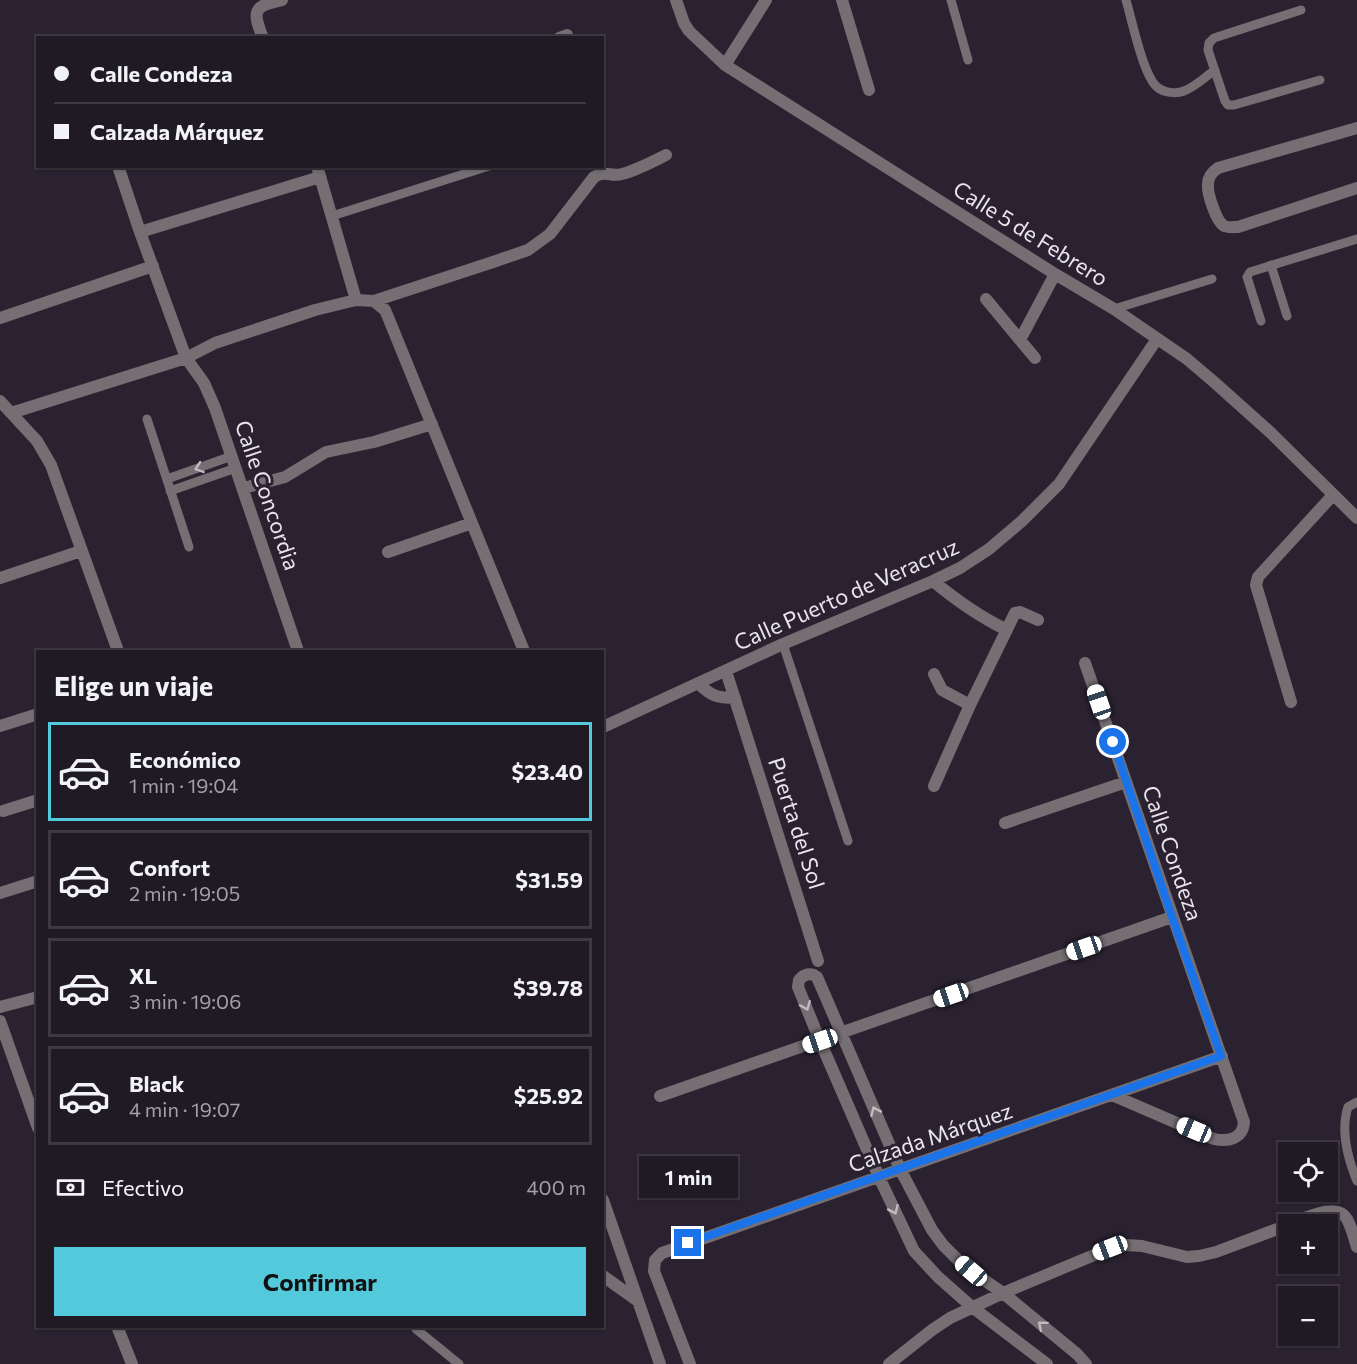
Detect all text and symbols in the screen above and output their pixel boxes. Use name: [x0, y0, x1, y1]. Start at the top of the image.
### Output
text: Calle Condeza: [90, 60, 233, 87]
text: Calzada Márquez: [90, 118, 264, 145]
street label: Calle 5 de Febrero: [949, 175, 1113, 291]
street label: Calle Concordia: [230, 417, 306, 573]
one-way arrow: [194, 460, 205, 473]
street label: Calle Puerto de Veracruz: [730, 532, 963, 656]
text: Elige un viaje: [54, 669, 213, 702]
car: [1085, 682, 1113, 722]
route start: [1099, 728, 1126, 755]
icon: car: [57, 745, 111, 799]
text: Económico: [129, 746, 241, 773]
street label: Puerta del Sol: [763, 754, 831, 892]
text: $23.40: [512, 758, 583, 785]
text: 1 min · 19:04: [129, 773, 238, 797]
street label: Calle Condeza: [1137, 782, 1209, 924]
icon: car: [57, 853, 111, 907]
text: Confort: [129, 854, 210, 881]
text: $31.59: [515, 866, 583, 893]
text: 2 min · 19:05: [129, 881, 240, 905]
car: [1064, 934, 1104, 962]
icon: car: [57, 961, 111, 1015]
text: XL: [129, 962, 157, 989]
text: $39.78: [513, 974, 583, 1001]
car: [931, 981, 971, 1009]
text: 3 min · 19:06: [129, 989, 241, 1013]
one-way arrow: [799, 999, 811, 1010]
car: [800, 1027, 840, 1055]
icon: car: [57, 1069, 111, 1123]
text: Black: [129, 1070, 184, 1097]
text: $25.92: [514, 1082, 583, 1109]
street label: Calzada Márquez: [845, 1096, 1015, 1178]
text: 4 min · 19:07: [129, 1097, 240, 1121]
one-way arrow: [870, 1106, 882, 1117]
car: [1174, 1115, 1214, 1145]
map controls: [1278, 1142, 1338, 1346]
button: locate: [1278, 1142, 1338, 1202]
callout: 1 min: [638, 1156, 738, 1198]
text: 1 min: [665, 1165, 712, 1189]
icon: cash: [54, 1171, 87, 1204]
text: Efectivo: [102, 1174, 184, 1201]
text: 400 m: [527, 1175, 586, 1199]
one-way arrow: [887, 1203, 899, 1214]
button: +: [1278, 1214, 1338, 1274]
route end: [674, 1229, 701, 1256]
car: [1090, 1233, 1130, 1263]
button: Confirmar: [54, 1247, 586, 1316]
car: [952, 1252, 990, 1290]
button: −: [1278, 1286, 1338, 1346]
one-way arrow: [1038, 1322, 1049, 1333]

